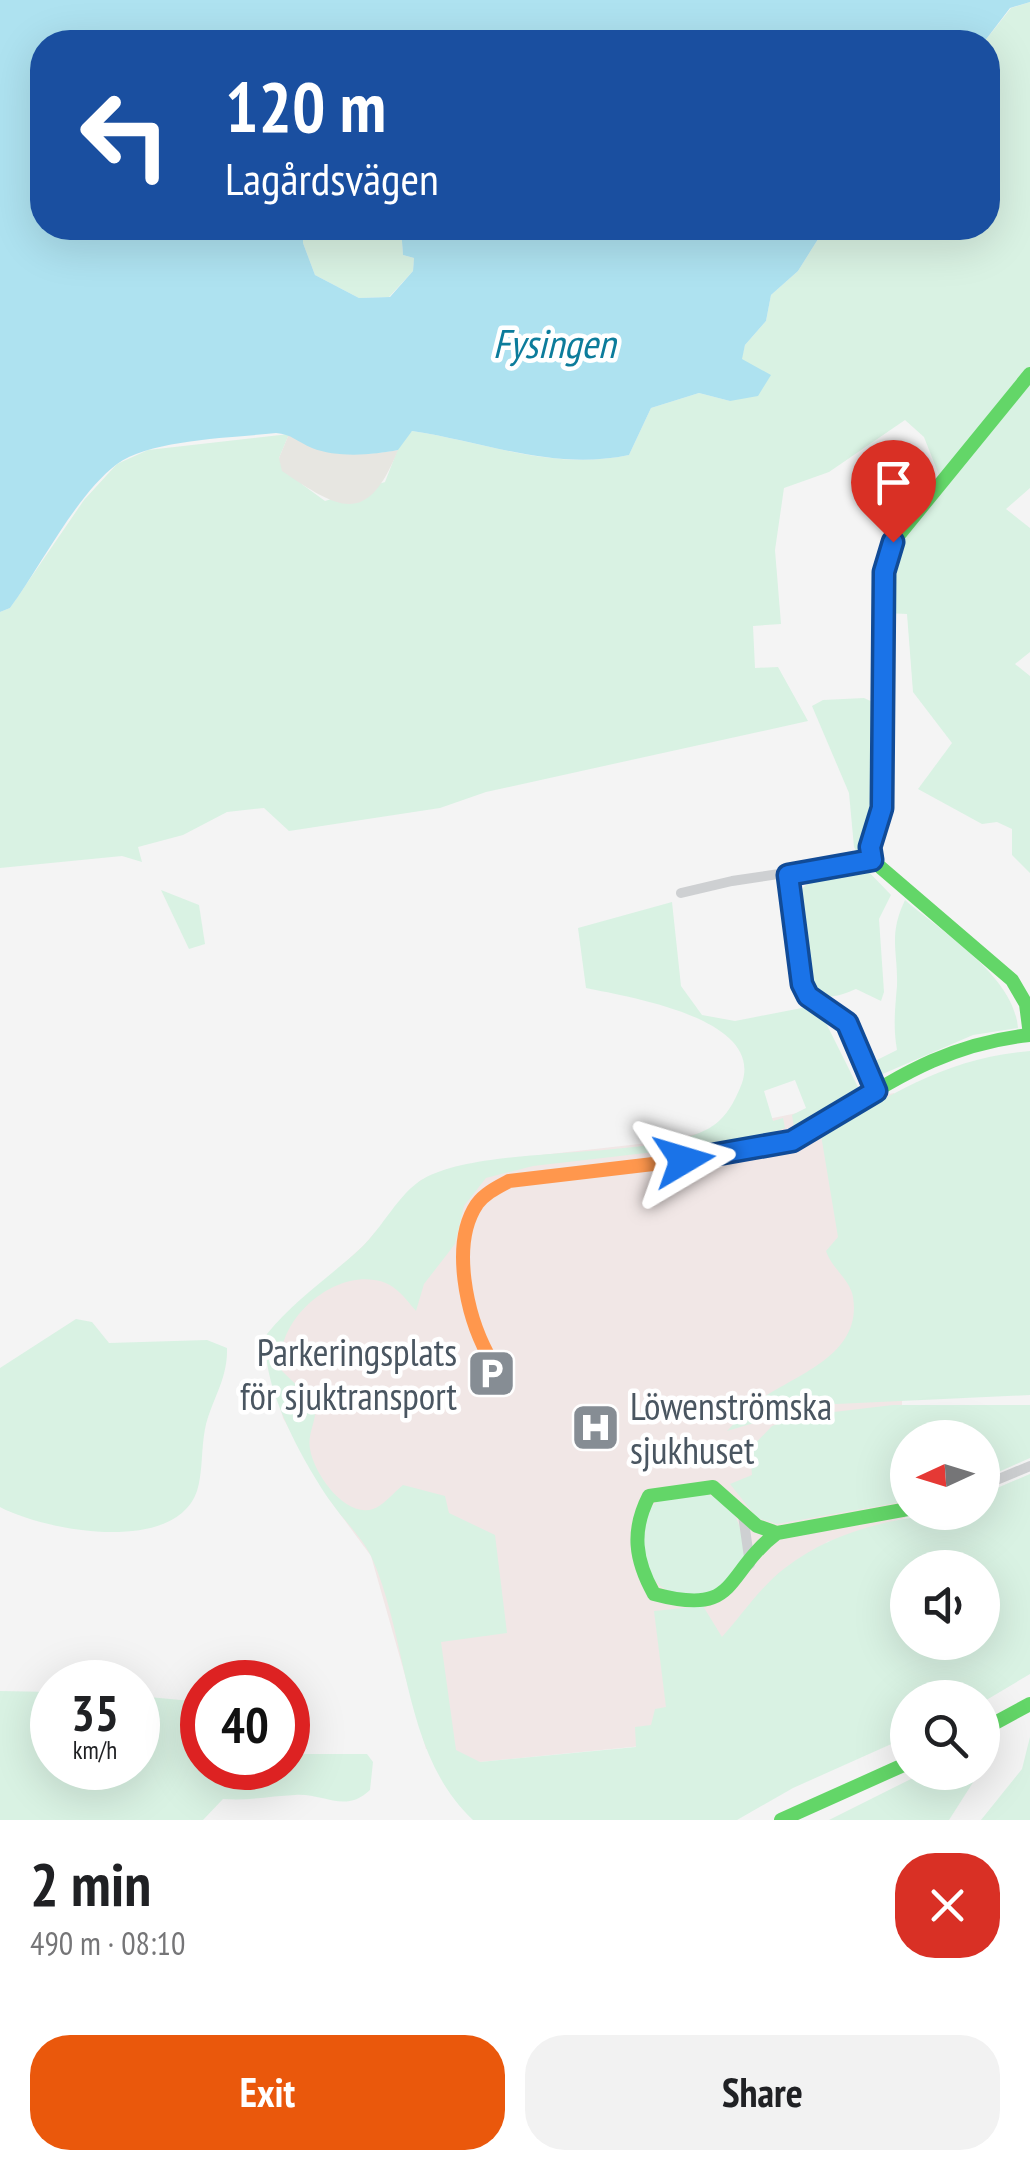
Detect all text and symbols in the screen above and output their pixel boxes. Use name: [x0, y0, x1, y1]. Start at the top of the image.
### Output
text: 120 m: [225, 61, 386, 151]
icon: left: [60, 70, 190, 200]
text: Lagårdsvägen: [225, 149, 439, 207]
water label: Fysingen: [493, 317, 618, 369]
pin: [851, 440, 936, 543]
icon: arrive: [866, 455, 921, 510]
position arrow: [632, 1108, 736, 1212]
place label: Parkeringsplats för sjuktransport: [240, 1327, 458, 1420]
parking icon: Parkeringsplats för sjuktransport: [466, 1347, 518, 1399]
place label: Löwenströmska sjukhuset: [630, 1381, 832, 1474]
hospital icon: Löwenströmska sjukhuset: [569, 1401, 621, 1453]
north arrow: [890, 1420, 1000, 1530]
map controls: [890, 1420, 1000, 1790]
button: sound: [890, 1550, 1000, 1660]
speed limit sign: 40: [180, 1660, 310, 1790]
text: 35: [71, 1680, 119, 1745]
button: search: [890, 1680, 1000, 1790]
text: km/h: [73, 1734, 117, 1766]
text: 2 min: [30, 1845, 151, 1923]
button: close: [895, 1853, 1000, 1958]
text: 490 m · 08:10: [30, 1922, 185, 1964]
button: Exit: [30, 2035, 505, 2150]
button: Share: [525, 2035, 1000, 2150]

